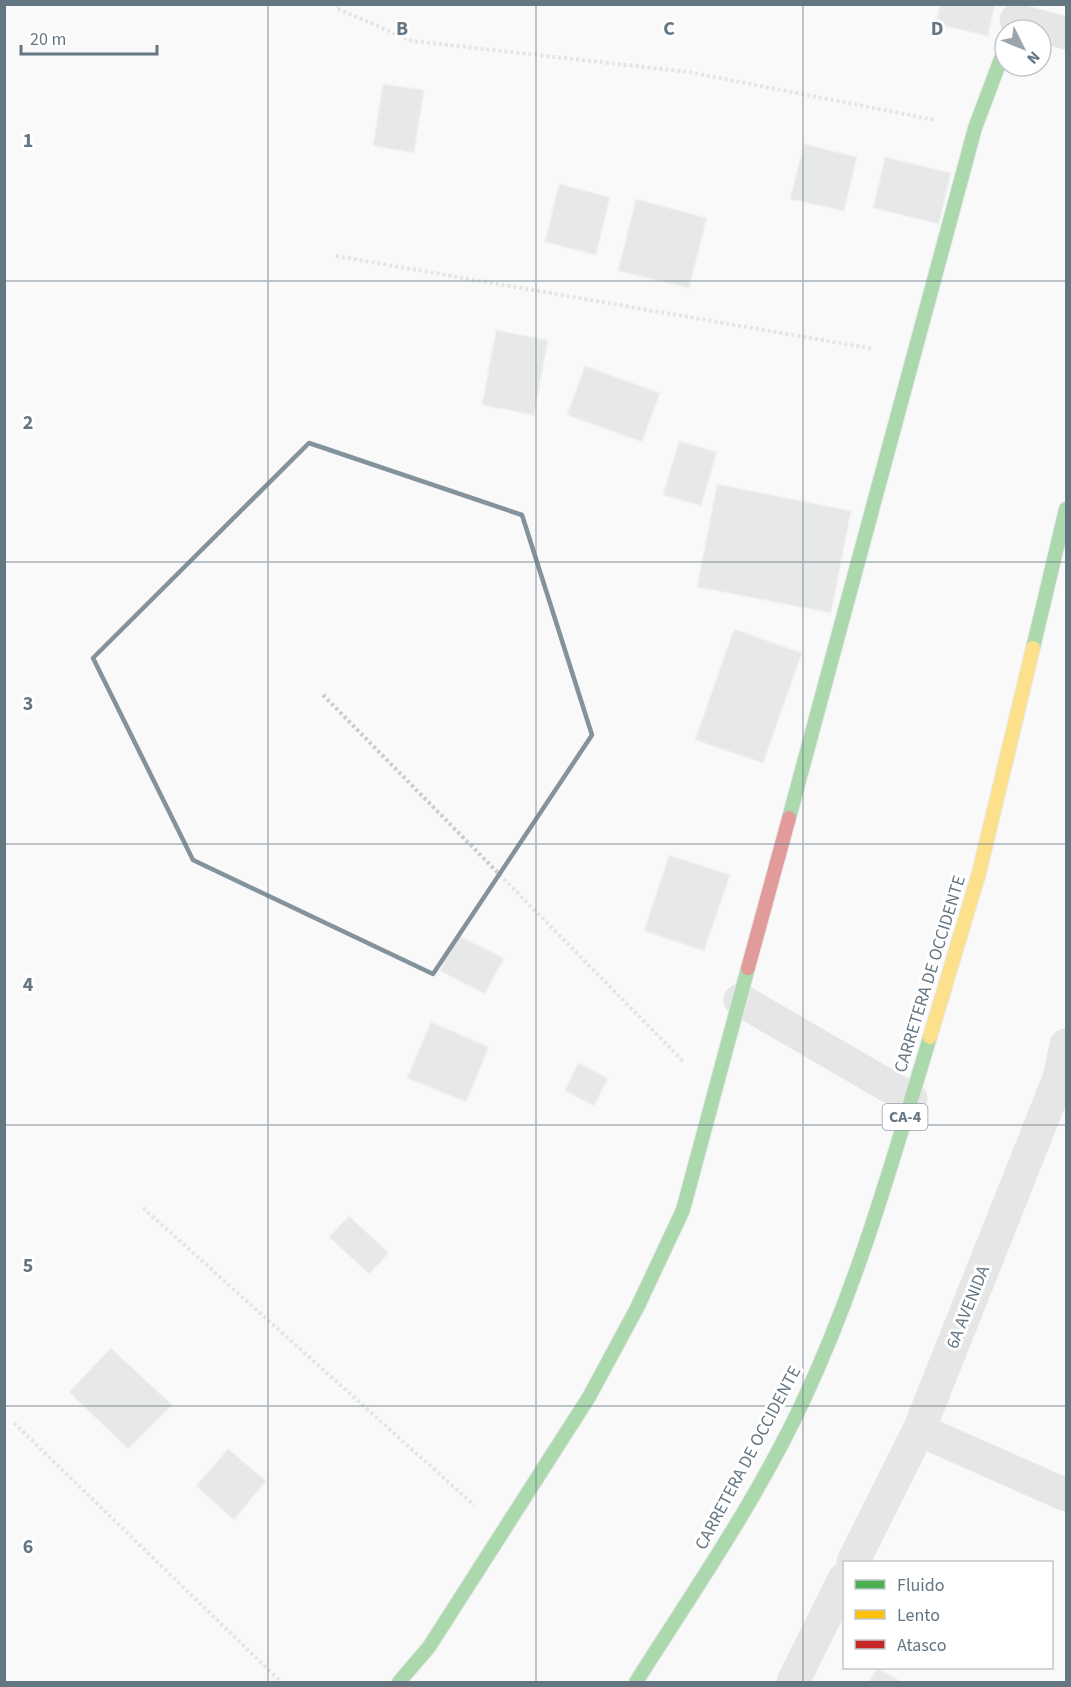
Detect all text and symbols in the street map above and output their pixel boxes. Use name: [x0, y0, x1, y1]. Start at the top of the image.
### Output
text: B: [396, 15, 408, 43]
text: C: [663, 15, 675, 43]
text: D: [931, 15, 943, 43]
scale bar: [21, 18, 158, 56]
north arrow: [993, 18, 1053, 78]
text: 20 m: [30, 27, 66, 52]
text: N: [1022, 46, 1045, 69]
text: 1: [23, 127, 33, 155]
text: 2: [23, 409, 33, 437]
text: 3: [23, 690, 33, 718]
street label: CARRETERA DE OCCIDENTE: [888, 872, 972, 1076]
text: 4: [23, 971, 34, 999]
road number: CA-4: [882, 1104, 928, 1130]
text: 5: [23, 1252, 33, 1280]
street label: 6A AVENIDA: [940, 1261, 996, 1352]
street label: CARRETERA DE OCCIDENTE: [689, 1362, 807, 1554]
text: 6: [23, 1533, 33, 1561]
legend: [843, 1561, 1053, 1669]
text: Fluido: [897, 1573, 944, 1598]
text: Lento: [897, 1603, 940, 1628]
text: Atasco: [897, 1633, 946, 1658]

